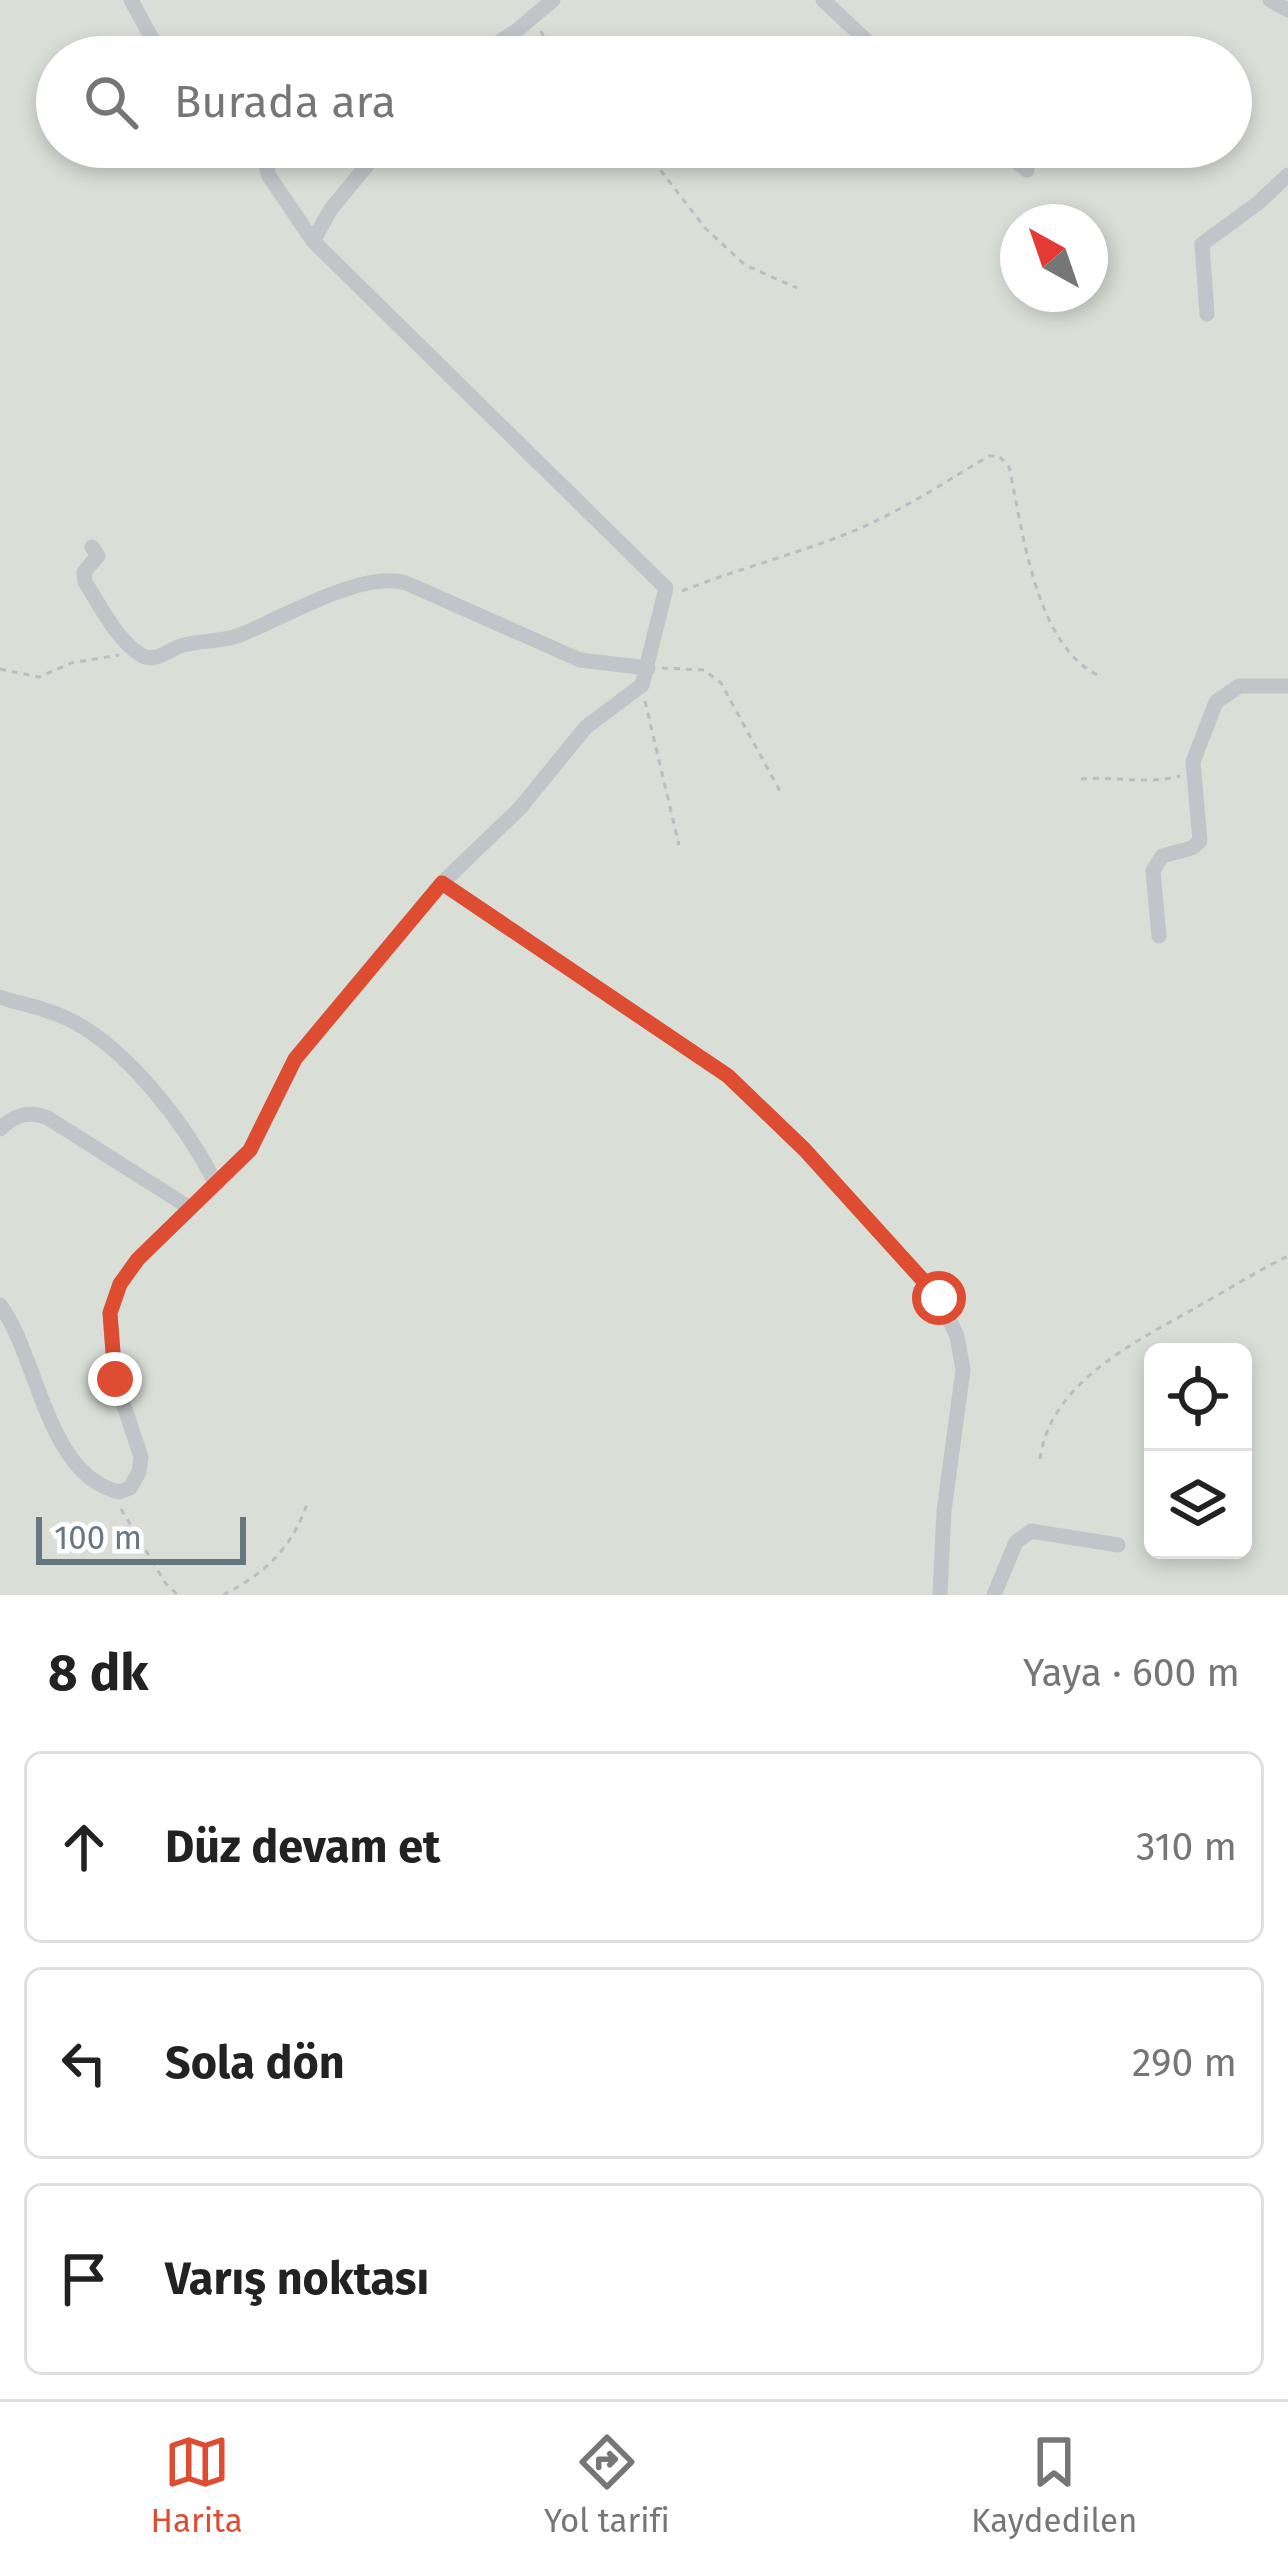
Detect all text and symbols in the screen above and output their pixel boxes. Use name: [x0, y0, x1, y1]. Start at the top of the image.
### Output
search box: [36, 36, 1252, 168]
icon: search: [78, 69, 144, 135]
text: Burada ara: [174, 75, 396, 129]
north arrow: [1000, 204, 1108, 312]
route start: [912, 1271, 966, 1325]
map controls: [1144, 1343, 1252, 1559]
button: locate: [1144, 1343, 1252, 1451]
route end: [88, 1352, 142, 1406]
button: layers: [1144, 1451, 1252, 1559]
scale bar: [36, 1511, 246, 1564]
text: 100 m: [54, 1518, 142, 1558]
text: 8 dk: [48, 1642, 148, 1704]
text: Yaya · 600 m: [1023, 1650, 1240, 1696]
icon: ahead: [51, 1814, 117, 1880]
text: Düz devam et: [165, 1820, 441, 1874]
text: 310 m: [1136, 1824, 1237, 1870]
icon: left: [51, 2030, 117, 2096]
text: Sola dön: [165, 2036, 345, 2090]
text: 290 m: [1132, 2040, 1237, 2086]
icon: arrive: [51, 2246, 117, 2312]
text: Varış noktası: [165, 2252, 429, 2306]
tab: Harita: [151, 2429, 243, 2541]
tab: Yol tarifi: [544, 2429, 670, 2541]
tab: Kaydedilen: [971, 2429, 1137, 2541]

